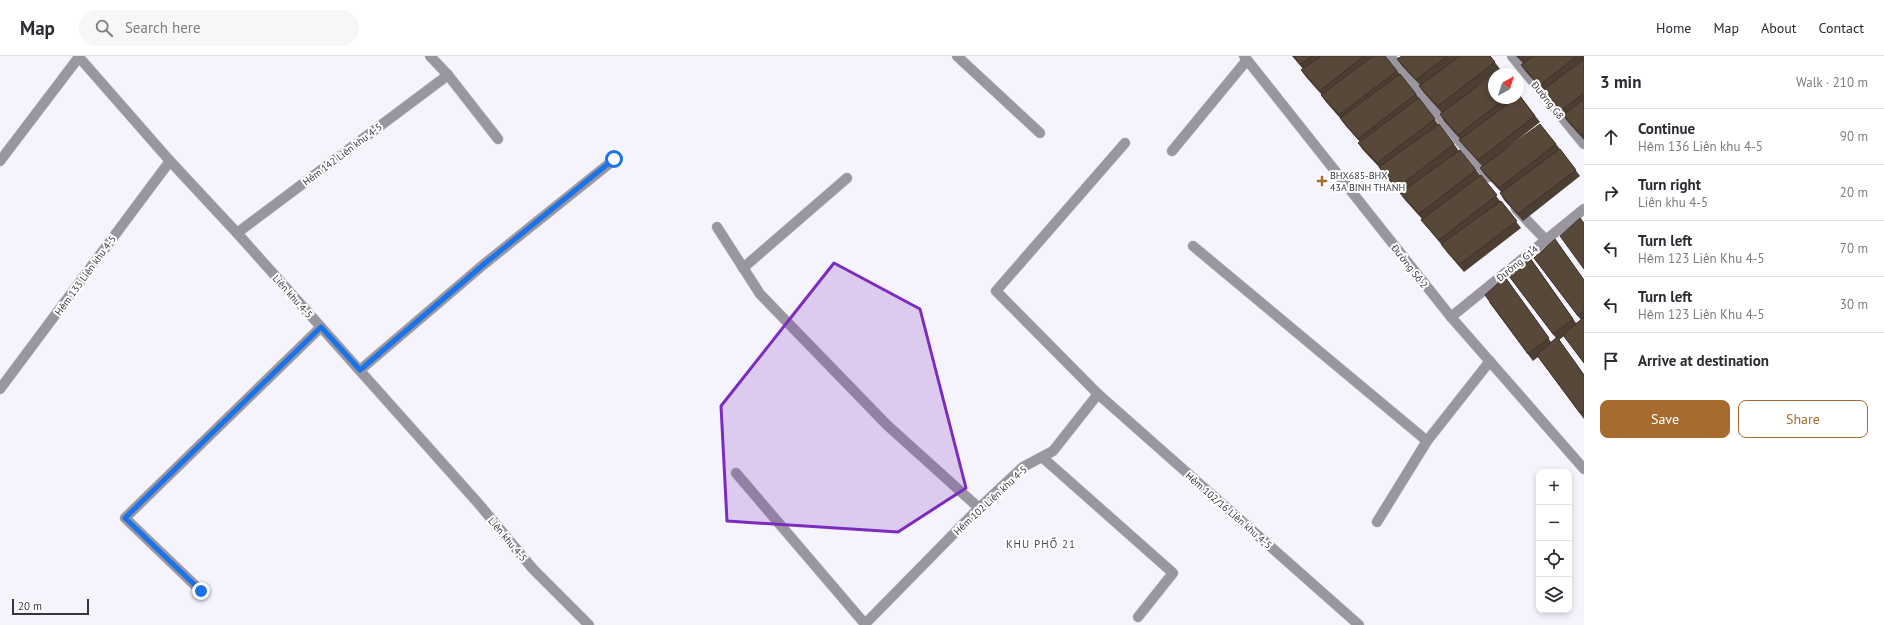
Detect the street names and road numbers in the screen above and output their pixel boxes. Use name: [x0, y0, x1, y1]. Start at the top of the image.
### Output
street label: Đường G8: [1528, 78, 1567, 122]
street label: Hẻm 142 Liên khu 4-5: [300, 120, 385, 188]
street label: Hẻm 133 Liên khu 4-5: [52, 233, 119, 318]
street label: Đường Số 2: [1388, 241, 1431, 291]
street label: Đường G14: [1493, 242, 1541, 285]
street label: Liên khu 4-5: [270, 272, 315, 321]
street label: Hẻm 102 Liên khu 4-5: [951, 463, 1030, 538]
street label: Hẻm 102/16 Liên khu 4-5: [1183, 469, 1275, 552]
street label: Liên khu 4-5: [485, 515, 530, 564]

